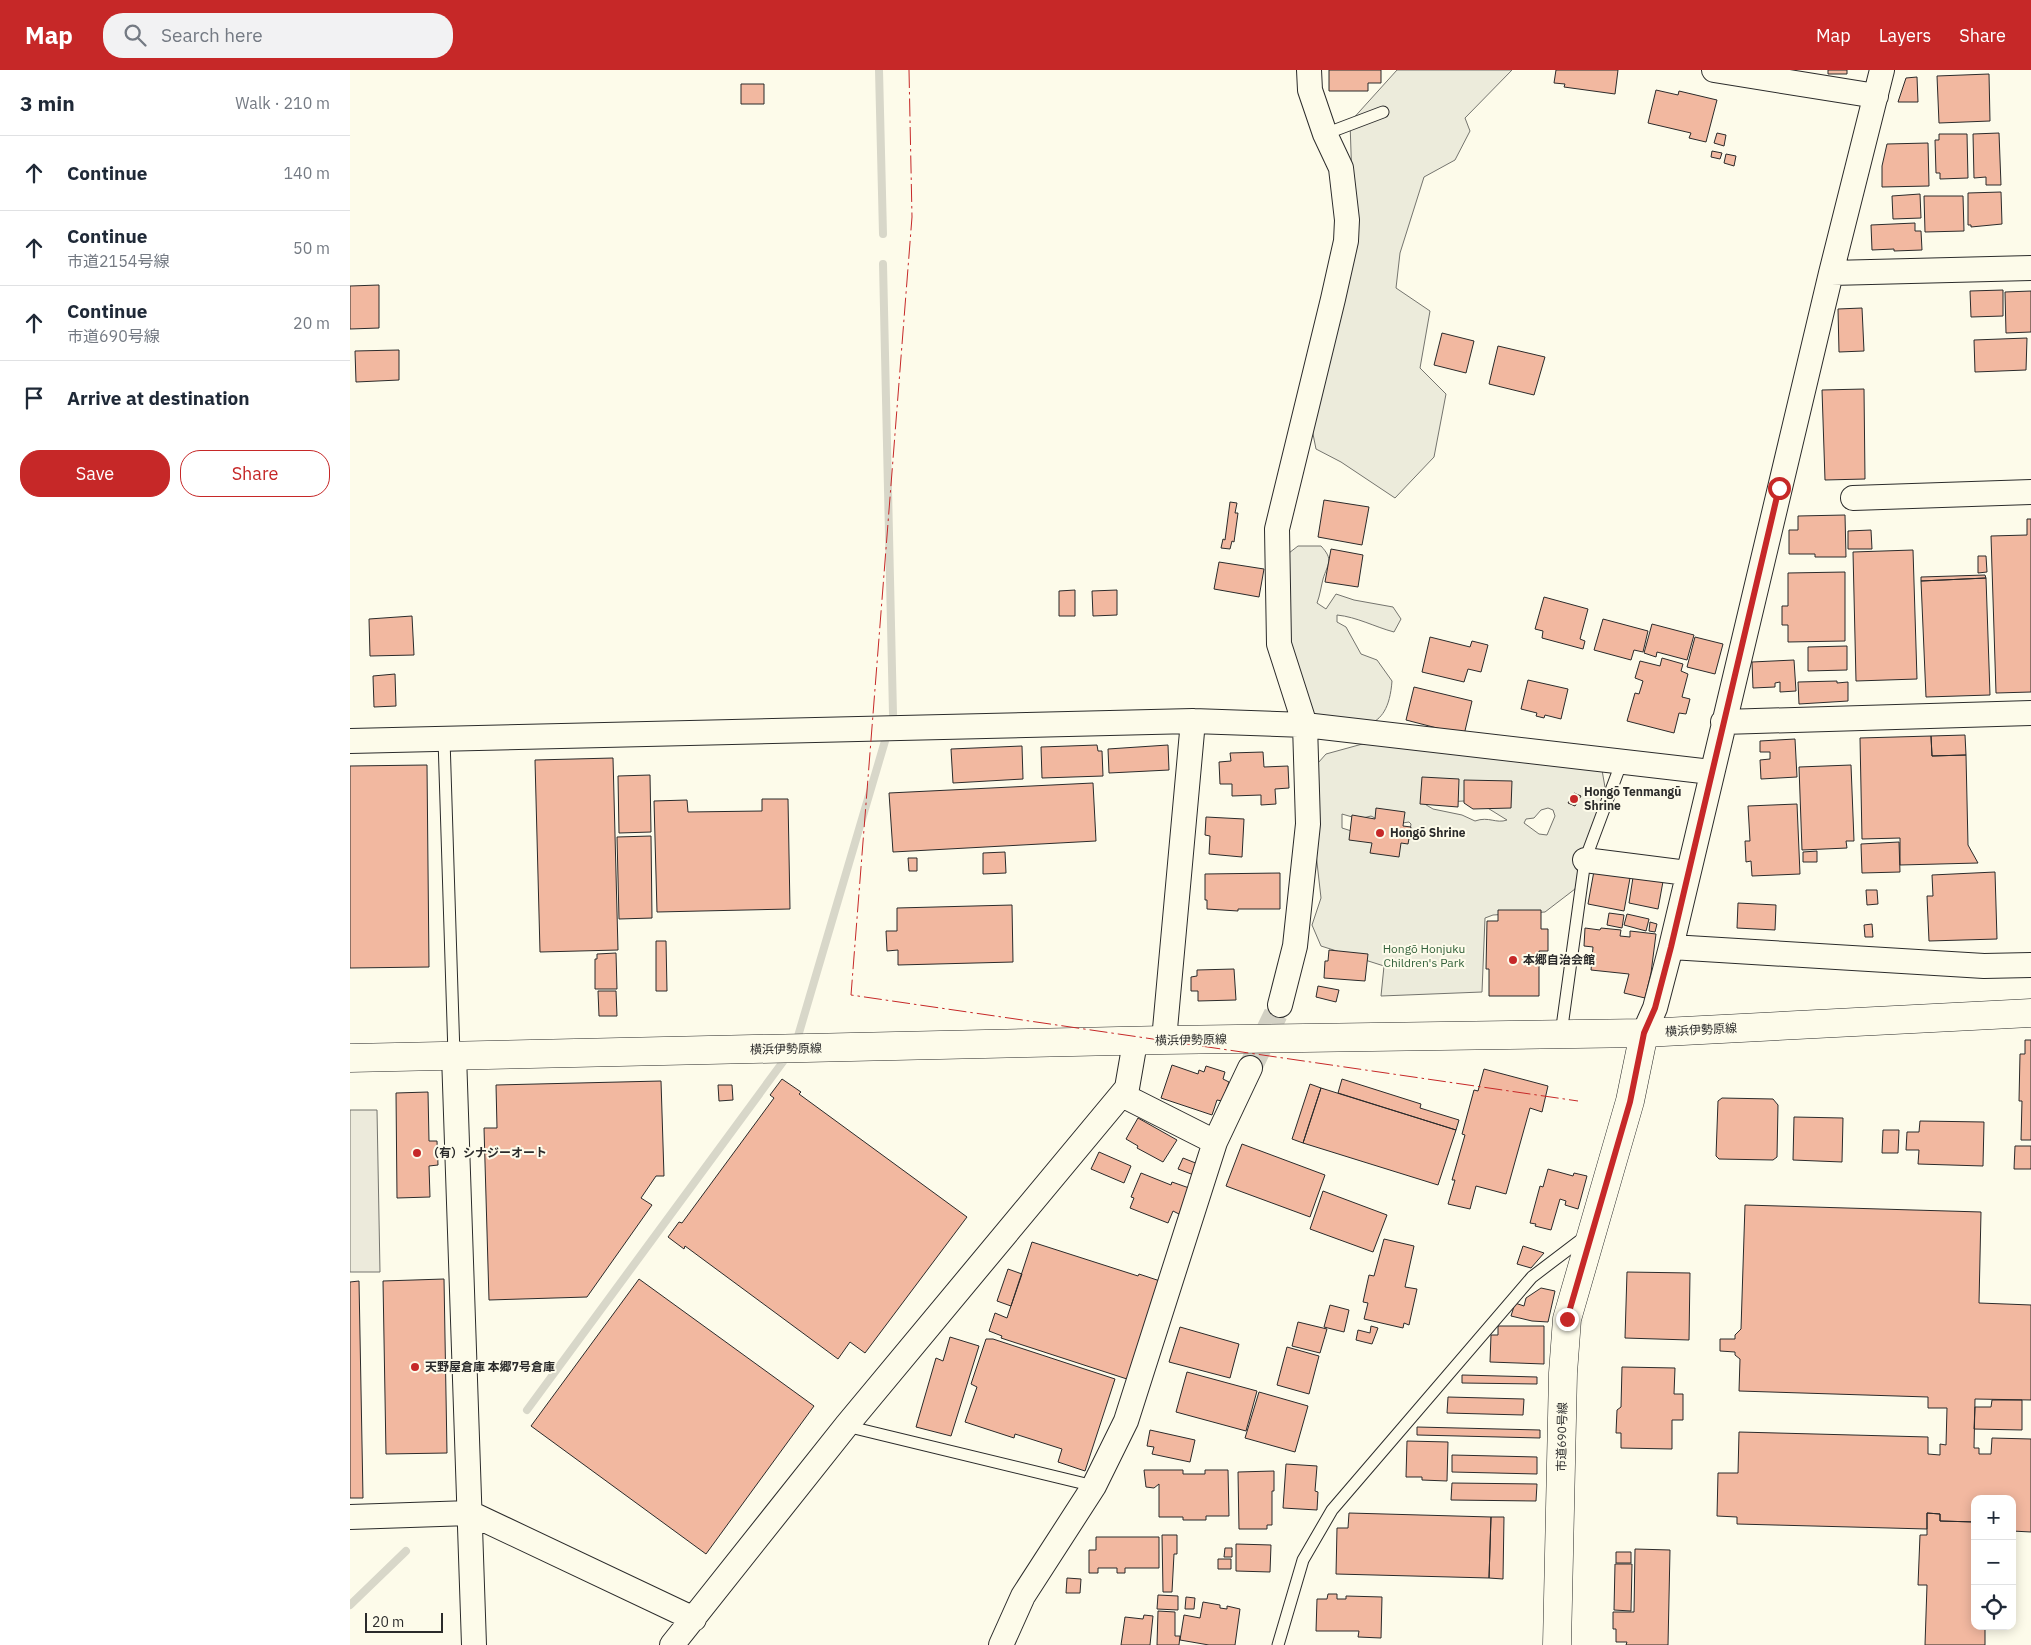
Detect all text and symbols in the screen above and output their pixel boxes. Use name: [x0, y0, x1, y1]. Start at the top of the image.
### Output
search box: [103, 13, 453, 58]
text: Map: [25, 19, 73, 51]
icon: search: [121, 21, 149, 49]
text: Search here: [161, 23, 263, 47]
text: Map: [1816, 24, 1851, 47]
text: Layers: [1879, 24, 1931, 47]
text: Share: [1959, 24, 2006, 47]
text: 3 min: [20, 89, 75, 117]
text: Walk · 210 m: [235, 93, 330, 113]
icon: ahead: [20, 159, 48, 187]
text: Continue: [67, 161, 147, 185]
text: 140 m: [283, 163, 330, 183]
text: Continue: [67, 224, 147, 248]
icon: ahead: [20, 234, 48, 262]
text: 50 m: [293, 238, 330, 258]
text: 市道2154号線: [67, 251, 169, 271]
text: Continue: [67, 299, 147, 323]
icon: ahead: [20, 309, 48, 337]
text: 20 m: [293, 313, 330, 333]
text: 市道690号線: [67, 326, 160, 346]
icon: arrive: [20, 384, 48, 412]
text: Arrive at destination: [67, 386, 250, 410]
button: Save: [20, 450, 170, 497]
button: Share: [180, 450, 330, 497]
route start: [1768, 477, 1791, 500]
place label: Hongō Tenmangū Shrine: [1584, 784, 1681, 813]
marker: Hongō Tenmangū Shrine: [1568, 793, 1580, 805]
place label: Hongō Shrine: [1390, 825, 1466, 840]
marker: Hongō Shrine: [1374, 827, 1386, 839]
park label: Hongō Honjuku Children's Park: [1383, 941, 1465, 970]
place label: 本郷自治会館: [1523, 952, 1595, 967]
marker: 本郷自治会館: [1507, 954, 1519, 966]
street label: 横浜伊勢原線: [1665, 1020, 1737, 1039]
street label: 横浜伊勢原線: [1155, 1031, 1227, 1048]
street label: 横浜伊勢原線: [750, 1040, 822, 1057]
place label: （有）シナジーオート: [427, 1145, 547, 1160]
marker: （有）シナジーオート: [411, 1147, 423, 1159]
route end: [1556, 1308, 1579, 1331]
place label: 天野屋倉庫 本郷7号倉庫: [425, 1359, 555, 1374]
marker: 天野屋倉庫 本郷7号倉庫: [409, 1361, 421, 1373]
street label: 市道690号線: [1553, 1402, 1570, 1472]
map controls: [1971, 1495, 2016, 1630]
button: +: [1971, 1495, 2016, 1540]
button: −: [1971, 1540, 2016, 1585]
button: locate: [1971, 1585, 2016, 1630]
scale bar: [365, 1610, 442, 1633]
text: 20 m: [372, 1613, 404, 1631]

